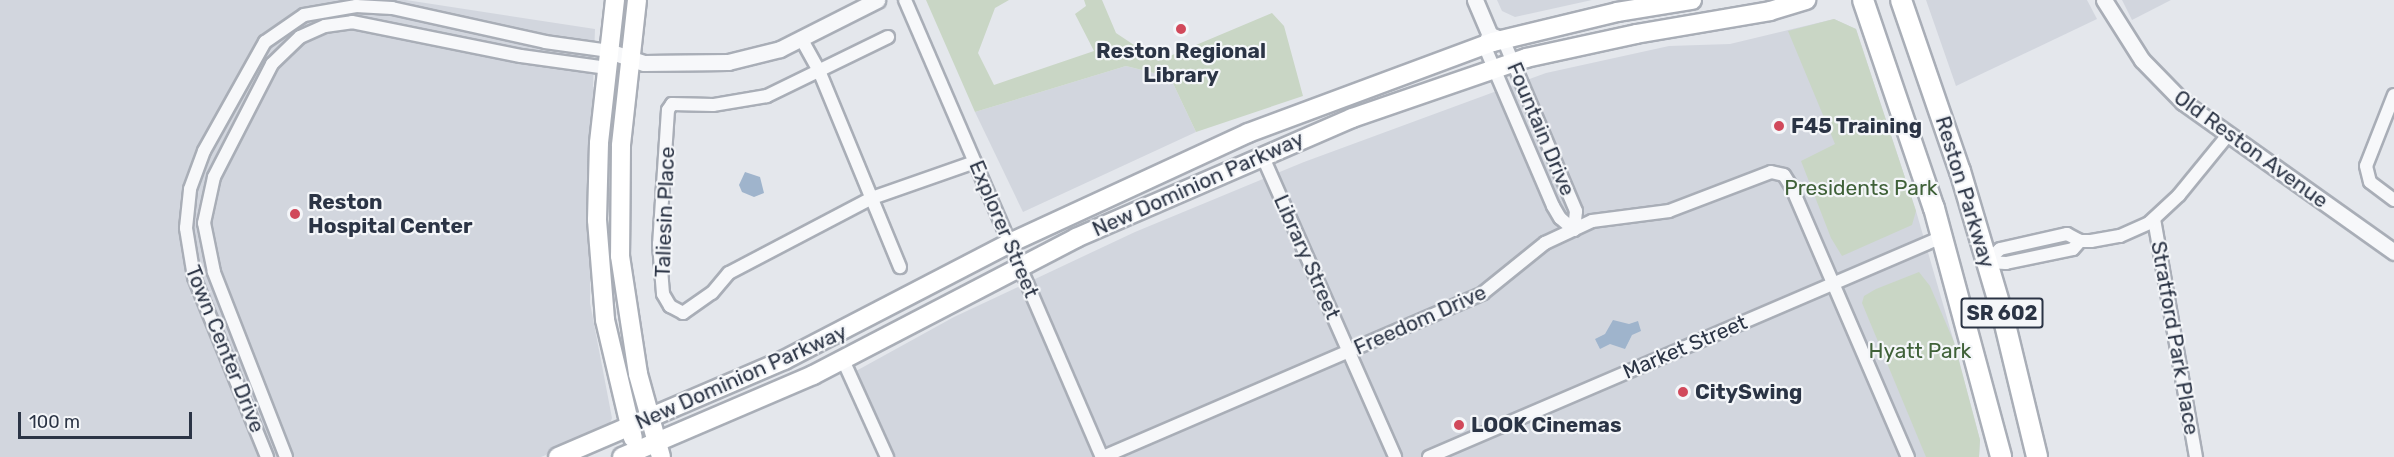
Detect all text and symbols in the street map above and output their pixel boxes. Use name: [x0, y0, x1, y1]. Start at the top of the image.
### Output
marker: Reston Regional Library: [1174, 22, 1188, 36]
place label: Reston Regional Library: [1096, 38, 1266, 88]
street label: Fountain Drive: [1502, 58, 1580, 200]
street label: Old Reston Avenue: [2169, 85, 2333, 213]
place label: F45 Training: [1791, 113, 1922, 139]
street label: Reston Parkway: [1930, 113, 2000, 271]
marker: F45 Training: [1772, 119, 1786, 133]
street label: New Dominion Parkway: [1088, 126, 1308, 242]
street label: Taliesin Place: [650, 146, 680, 278]
street label: Explorer Street: [964, 156, 1044, 302]
park label: Presidents Park: [1784, 175, 1938, 201]
place label: Reston Hospital Center: [308, 189, 472, 239]
street label: Library Street: [1268, 191, 1346, 323]
marker: Reston Hospital Center: [286, 205, 304, 223]
street label: Stratford Park Place: [2146, 239, 2204, 437]
street label: Town Center Drive: [180, 261, 270, 437]
street label: Freedom Drive: [1350, 280, 1490, 360]
road number: SR 602: [1960, 296, 2044, 330]
street label: Market Street: [1619, 310, 1751, 384]
street label: New Dominion Parkway: [631, 319, 851, 435]
park label: Hyatt Park: [1869, 338, 1971, 364]
place label: CitySwing: [1695, 379, 1802, 405]
marker: CitySwing: [1676, 385, 1690, 399]
scale bar: [21, 400, 195, 438]
text: 100 m: [29, 411, 80, 433]
place label: LOOK Cinemas: [1471, 412, 1622, 438]
marker: LOOK Cinemas: [1452, 418, 1466, 432]

